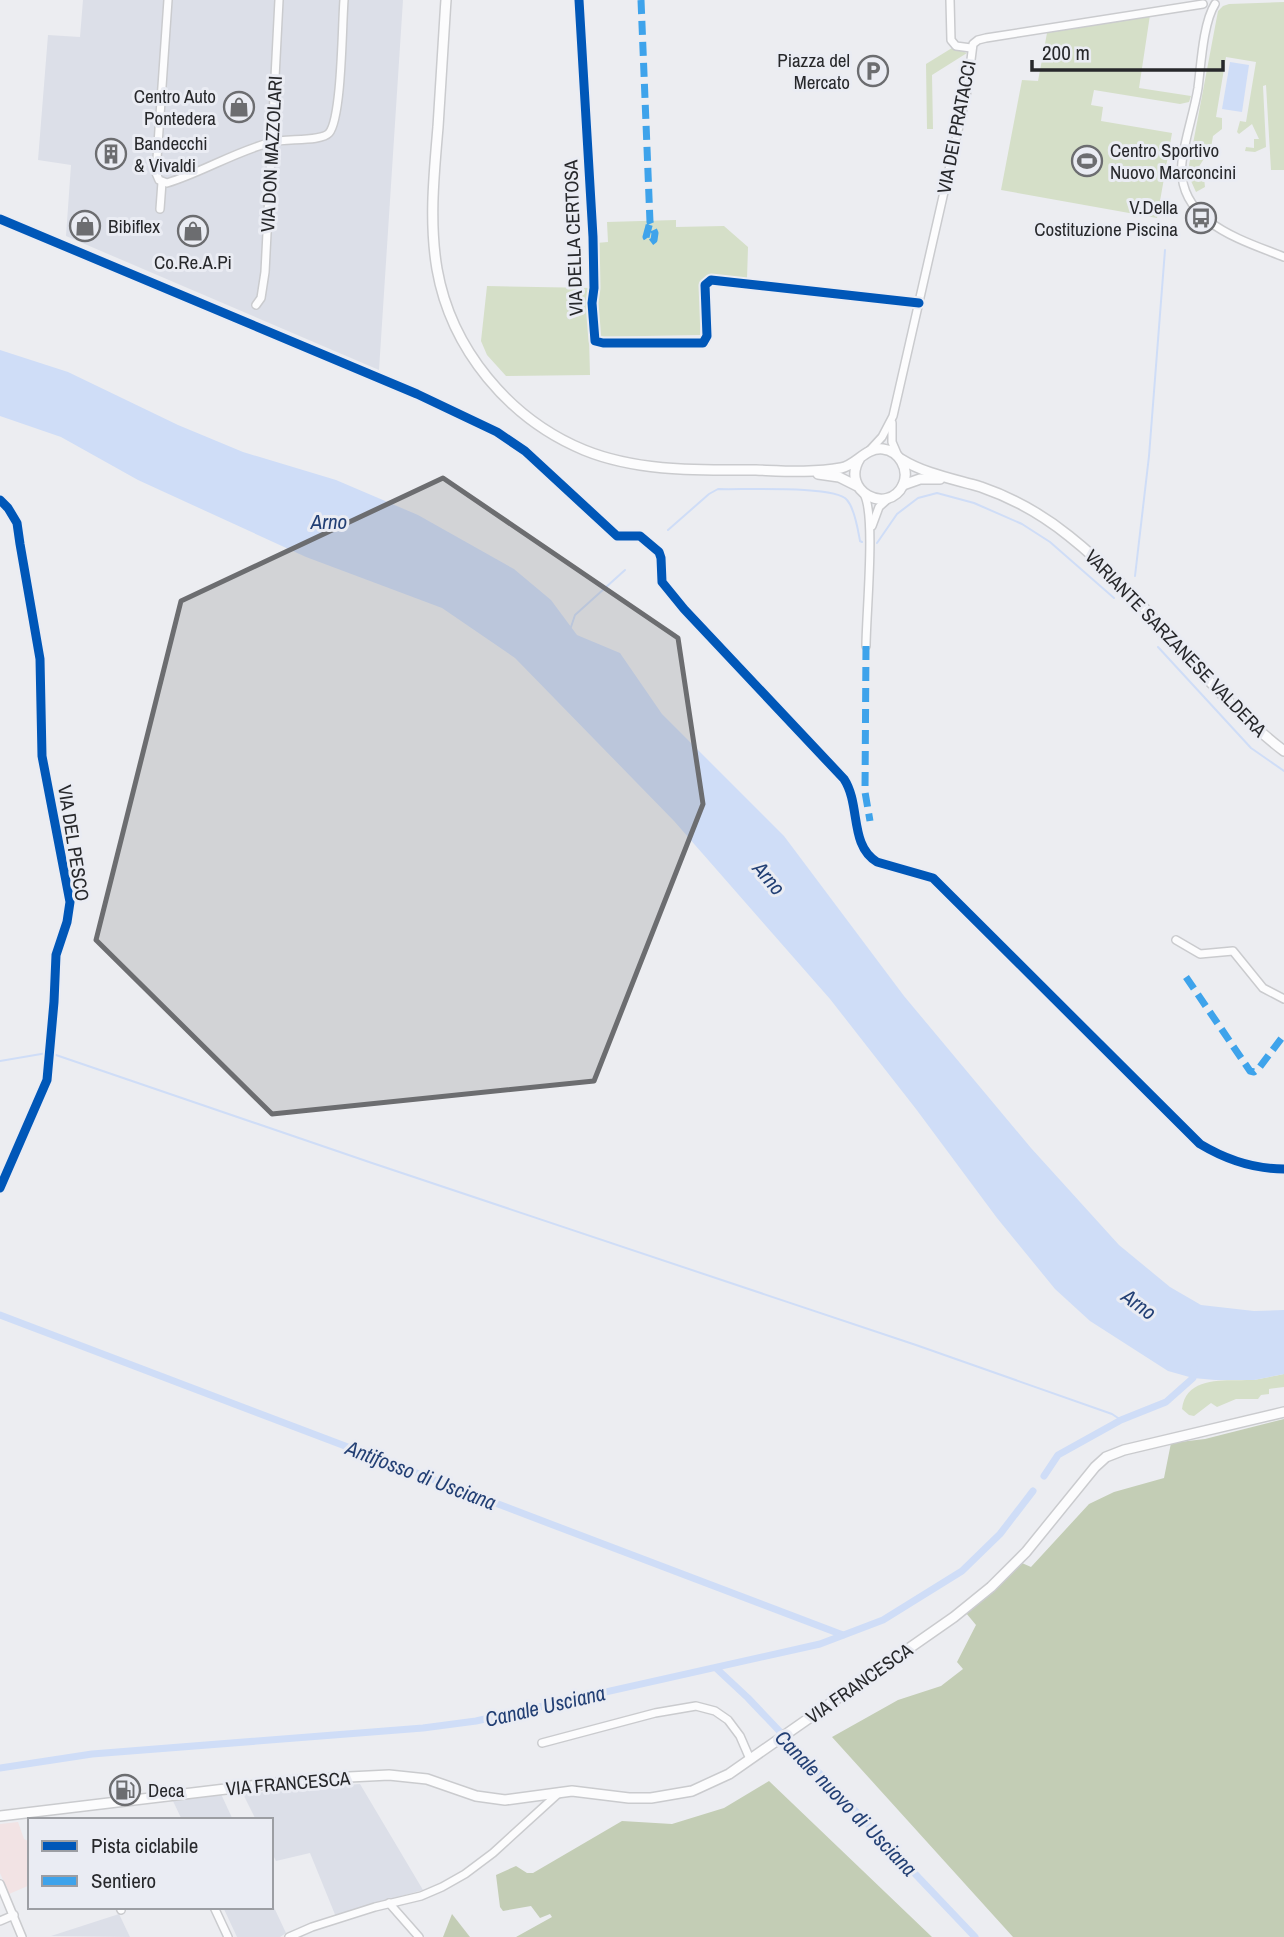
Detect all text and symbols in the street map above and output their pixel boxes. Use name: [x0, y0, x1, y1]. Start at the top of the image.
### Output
scale bar: [1032, 28, 1223, 72]
text: 200 m: [1042, 38, 1090, 67]
place label: Piazza del Mercato: [777, 47, 850, 95]
parking icon: Piazza del Mercato: [856, 54, 890, 88]
street label: VIA DEI PRATACCI: [930, 58, 982, 196]
street label: VIA DON MAZZOLARI: [254, 75, 288, 233]
place label: Centro Auto Pontedera: [134, 83, 216, 131]
shop icon: Centro Auto Pontedera: [222, 90, 256, 124]
place label: Bandecchi & Vivaldi: [134, 130, 208, 178]
building icon: Bandecchi & Vivaldi: [94, 137, 128, 171]
place label: Centro Sportivo Nuovo Marconcini: [1110, 137, 1236, 185]
sports icon: Centro Sportivo Nuovo Marconcini: [1070, 144, 1104, 178]
street label: VIA DELLA CERTOSA: [557, 159, 589, 317]
place label: V.Della Costituzione Piscina: [1034, 194, 1178, 242]
bus stop icon: V.Della Costituzione Piscina: [1184, 201, 1218, 235]
shop icon: Bibiflex: [68, 209, 102, 243]
place label: Bibiflex: [108, 213, 160, 239]
shop icon: Co.Re.A.Pi: [176, 214, 210, 248]
place label: Co.Re.A.Pi: [154, 249, 232, 275]
water label: Arno: [310, 507, 347, 536]
street label: VARIANTE SARZANESE VALDERA: [1079, 544, 1273, 743]
street label: VIA DEL PESCO: [52, 783, 96, 903]
water label: Arno: [745, 854, 792, 901]
water label: Arno: [1115, 1281, 1162, 1326]
water label: Antifosso di Usciana: [341, 1433, 500, 1517]
street label: VIA FRANCESCA: [800, 1636, 918, 1729]
water label: Canale Usciana: [482, 1678, 608, 1734]
water label: Canale nuovo di Usciana: [768, 1723, 924, 1883]
street label: VIA FRANCESCA: [225, 1765, 352, 1801]
fuel station icon: Deca: [108, 1773, 142, 1807]
place label: Deca: [148, 1777, 185, 1803]
legend: [28, 1818, 273, 1909]
text: Pista ciclabile: [91, 1831, 198, 1860]
text: Sentiero: [91, 1866, 156, 1895]

